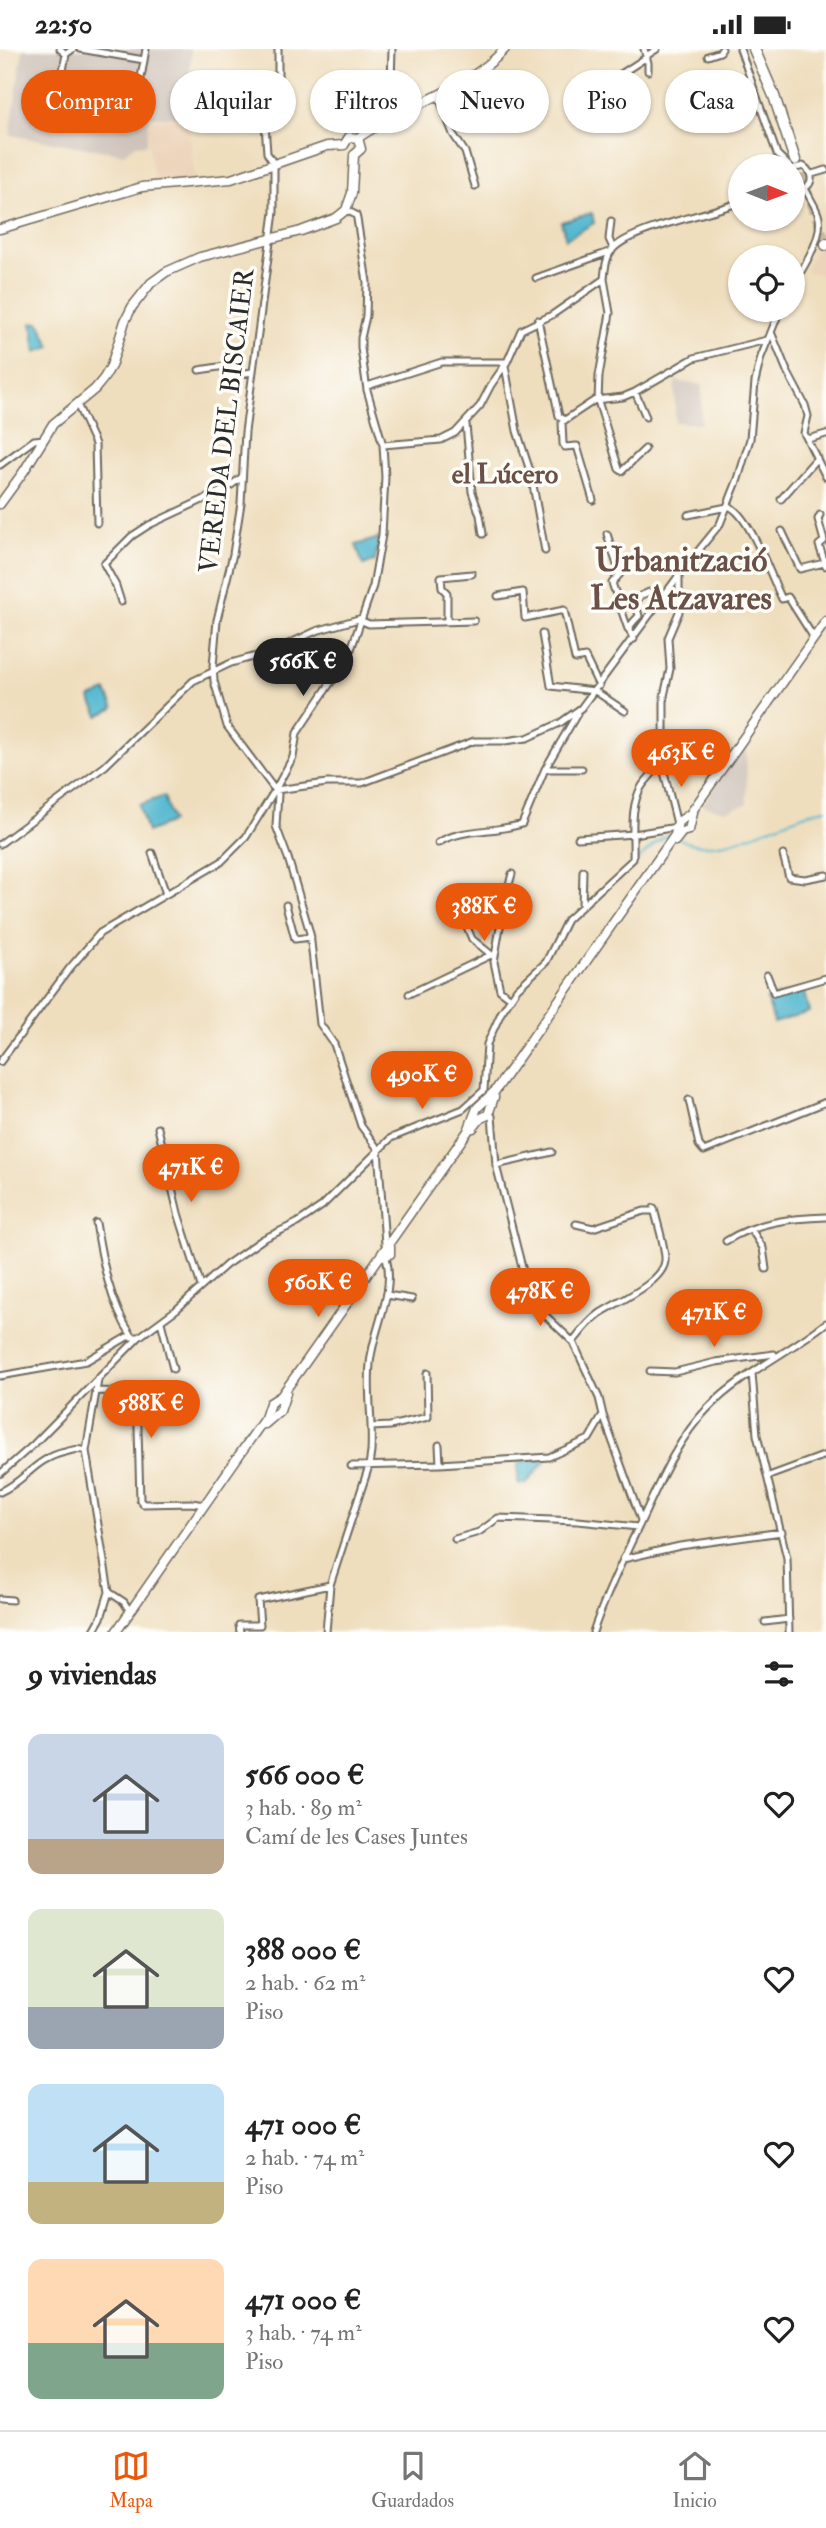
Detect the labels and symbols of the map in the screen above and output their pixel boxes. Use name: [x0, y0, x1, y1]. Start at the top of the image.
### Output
north arrow: [728, 154, 805, 231]
street label: VEREDA DEL BISCAIER: [192, 266, 262, 575]
district label: el Lúcero: [452, 457, 559, 492]
district label: Urbanització Les Atzavares: [590, 540, 772, 619]
pin: 566K €: [246, 639, 360, 698]
pin: 463K €: [624, 729, 738, 789]
pin: 388K €: [427, 883, 541, 943]
pin: 490K €: [365, 1051, 479, 1111]
pin: 471K €: [134, 1145, 248, 1204]
pin: 560K €: [261, 1259, 375, 1319]
pin: 478K €: [483, 1269, 597, 1328]
pin: 471K €: [657, 1289, 771, 1349]
pin: 588K €: [94, 1381, 208, 1440]

